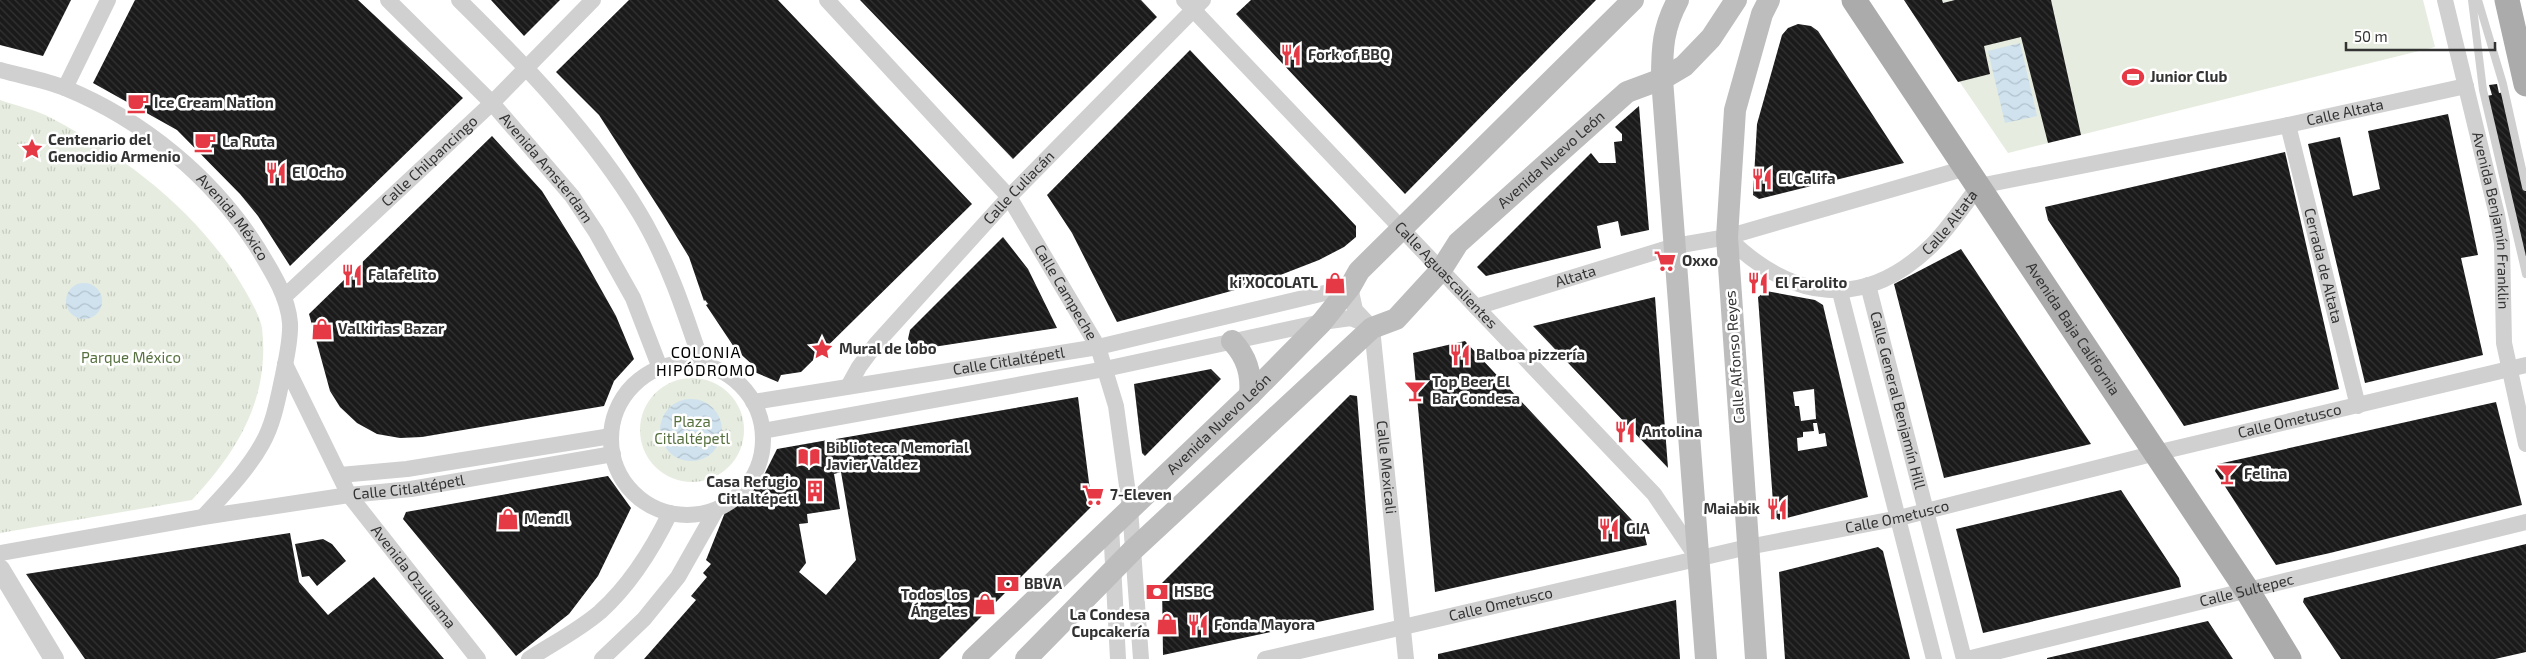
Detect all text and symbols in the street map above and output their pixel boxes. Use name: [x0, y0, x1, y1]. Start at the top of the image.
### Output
scale bar: [2346, 20, 2495, 52]
text: 50 m: [2354, 27, 2388, 45]
restaurant icon: Fork of BBQ: [1278, 42, 1304, 68]
place label: Fork of BBQ: [1308, 45, 1390, 64]
sports icon: Junior Club: [2120, 64, 2146, 90]
place label: Junior Club: [2150, 67, 2227, 85]
cafe icon: Ice Cream Nation: [125, 90, 151, 116]
place label: Ice Cream Nation: [154, 93, 274, 111]
street label: Calle Altata: [2305, 94, 2385, 129]
street label: Avenida Nuevo León: [1493, 106, 1608, 212]
street label: Avenida Amsterdam: [496, 109, 597, 226]
street label: Calle Chilpancingo: [377, 111, 481, 210]
cafe icon: La Ruta: [192, 129, 218, 155]
place label: Centenario del Genocidio Armenio: [48, 130, 181, 165]
street label: Avenida Benjamín Franklin: [2469, 130, 2513, 310]
place label: La Ruta: [222, 132, 275, 150]
place icon: Centenario del Genocidio Armenio: [19, 136, 45, 162]
street label: Calle Culiacán: [979, 146, 1058, 228]
restaurant icon: El Ocho: [263, 160, 289, 186]
place label: El Ocho: [292, 163, 344, 181]
restaurant icon: El Califa: [1749, 166, 1775, 192]
street label: Avenida México: [193, 169, 273, 264]
place label: El Califa: [1778, 169, 1836, 187]
street label: Calle Altata: [1918, 186, 1981, 258]
street label: Cerrada de Altata: [2301, 206, 2347, 325]
street label: Calle Aguascalientes: [1392, 217, 1502, 332]
street label: Calle Campeche: [1031, 241, 1102, 343]
supermarket icon: Oxxo: [1652, 248, 1678, 274]
place label: Oxxo: [1682, 251, 1718, 269]
street label: Avenida Baja California: [2023, 258, 2125, 398]
street label: Altata: [1553, 261, 1598, 290]
restaurant icon: Falafelito: [339, 262, 365, 288]
place label: Falafelito: [368, 265, 437, 283]
shop icon: ki'XOCOLATL: [1322, 270, 1348, 296]
restaurant icon: El Farolito: [1745, 270, 1771, 296]
place label: ki'XOCOLATL: [1230, 273, 1318, 291]
place label: El Farolito: [1775, 273, 1847, 291]
street label: Calle Alfonso Reyes: [1720, 290, 1748, 424]
street label: Calle General Benjamín Hill: [1867, 309, 1930, 491]
shop icon: Valkirias Bazar: [309, 316, 335, 342]
place label: Valkirias Bazar: [338, 319, 445, 337]
place icon: Mural de lobo: [809, 336, 835, 362]
place label: Mural de lobo: [839, 339, 937, 357]
district label: COLONIA HIPÓDROMO: [656, 342, 756, 379]
street label: Calle Citlaltépetl: [951, 342, 1066, 378]
restaurant icon: Balboa pizzería: [1447, 342, 1473, 368]
place label: Balboa pizzería: [1476, 345, 1585, 363]
park label: Parque México: [81, 348, 181, 366]
street label: Avenida Nuevo León: [1162, 369, 1274, 478]
place label: Top Beer El Bar Condesa: [1432, 372, 1520, 407]
bar icon: Top Beer El Bar Condesa: [1402, 378, 1428, 404]
street label: Calle Ometusco: [2236, 399, 2343, 441]
park label: Plaza Citlaltépetl: [654, 412, 730, 447]
restaurant icon: Antolina: [1612, 419, 1638, 445]
street label: Calle Mexicali: [1374, 420, 1401, 515]
place label: Antolina: [1642, 422, 1702, 440]
place label: Biblioteca Memorial Javier Valdez: [826, 438, 969, 473]
library icon: Biblioteca Memorial Javier Valdez: [796, 444, 822, 470]
bar icon: Felina: [2214, 461, 2240, 487]
place label: Felina: [2244, 464, 2287, 482]
street label: Calle Citlaltépetl: [352, 470, 466, 503]
place label: Casa Refugio Citlaltépetl: [706, 472, 798, 507]
building icon: Casa Refugio Citlaltépetl: [802, 478, 828, 504]
supermarket icon: 7-Eleven: [1080, 482, 1106, 508]
place label: 7-Eleven: [1110, 485, 1172, 503]
restaurant icon: Maiabik: [1764, 496, 1790, 522]
street label: Calle Ometusco: [1843, 496, 1951, 536]
place label: Maiabik: [1704, 499, 1761, 517]
shop icon: Mendl: [495, 506, 521, 532]
place label: Mendl: [524, 509, 569, 527]
restaurant icon: GIA: [1596, 516, 1622, 542]
place label: GIA: [1626, 519, 1650, 537]
street label: Avenida Ozuluama: [368, 521, 460, 632]
street label: Calle Sultepec: [2198, 569, 2295, 610]
bank icon: BBVA: [995, 571, 1021, 597]
place label: BBVA: [1024, 574, 1062, 592]
bank icon: HSBC: [1144, 579, 1170, 605]
place label: HSBC: [1174, 582, 1212, 600]
street label: Calle Ometusco: [1447, 583, 1554, 624]
place label: Todos los Ángeles: [901, 585, 968, 620]
shop icon: Todos los Ángeles: [972, 591, 998, 617]
place label: La Condesa Cupcakería: [1070, 605, 1150, 640]
shop icon: La Condesa Cupcakería: [1154, 611, 1180, 637]
restaurant icon: Fonda Mayora: [1185, 612, 1211, 638]
place label: Fonda Mayora: [1214, 615, 1315, 634]

